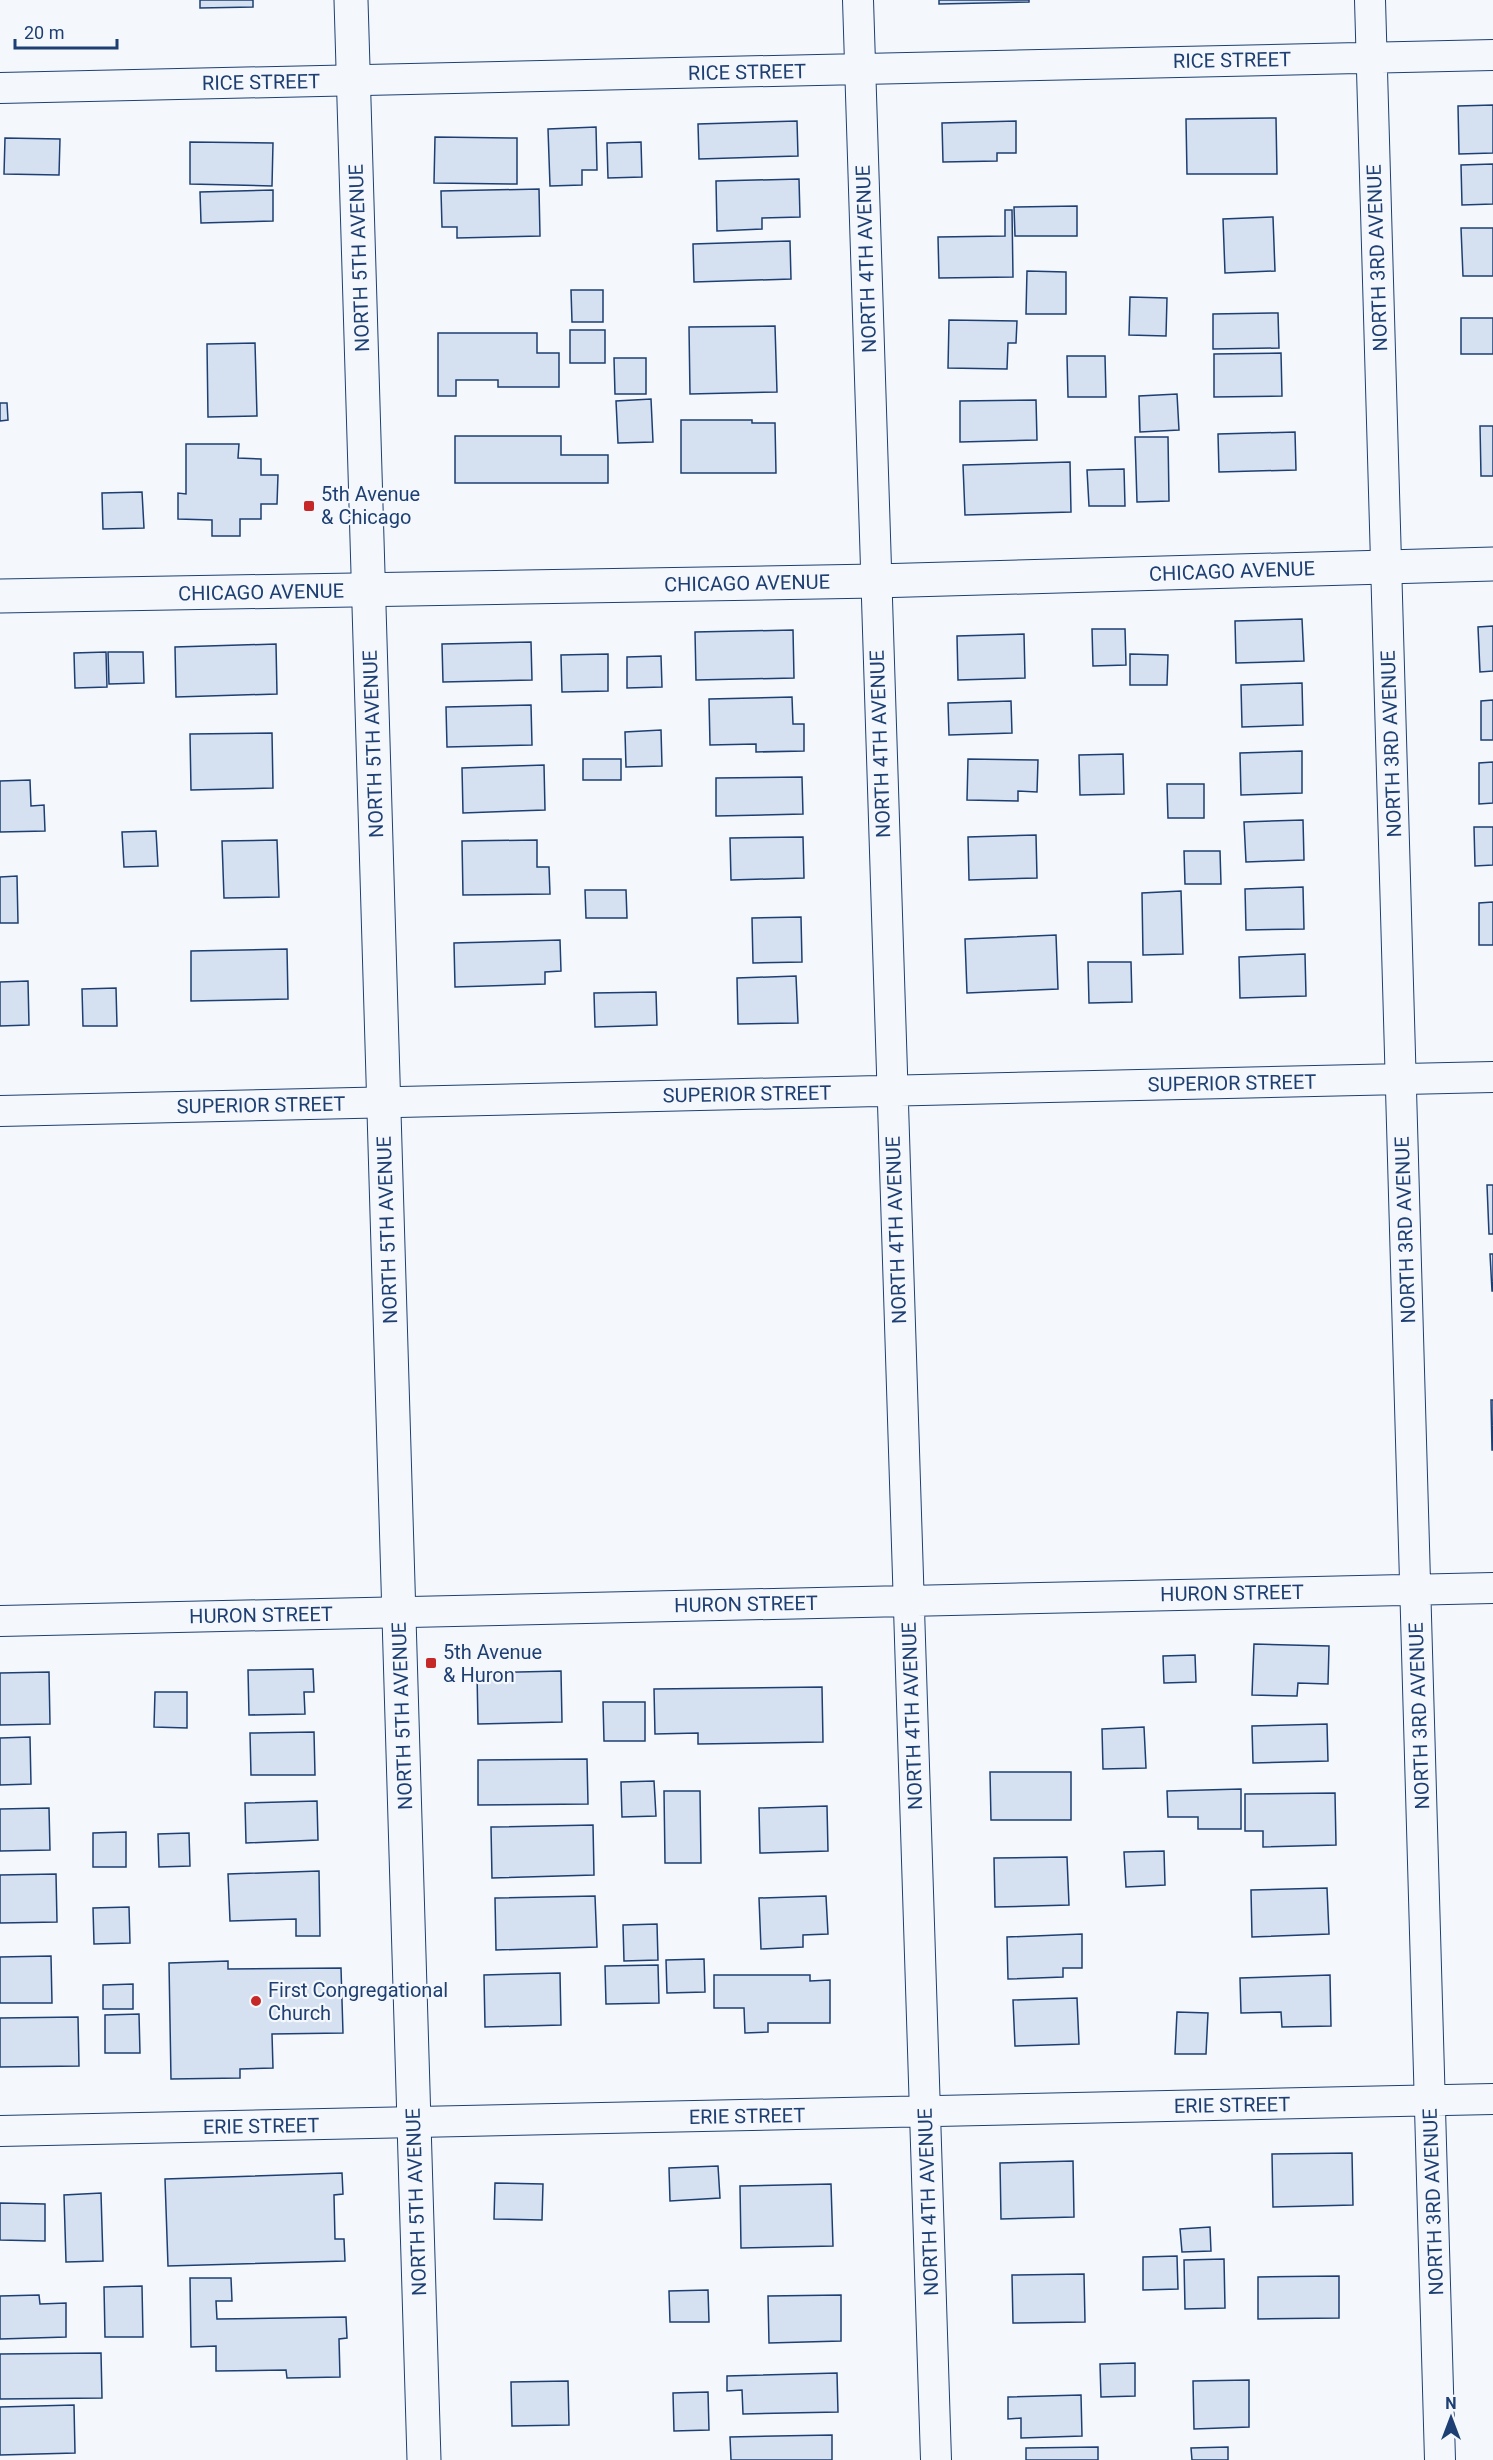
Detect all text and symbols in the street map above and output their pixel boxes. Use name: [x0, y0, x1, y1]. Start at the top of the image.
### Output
scale bar: [15, 12, 117, 50]
text: 20 m: [24, 22, 64, 43]
street label: RICE STREET: [1173, 47, 1291, 73]
street label: RICE STREET: [688, 59, 806, 85]
street label: RICE STREET: [202, 69, 320, 95]
street label: NORTH 5TH AVENUE: [344, 164, 374, 352]
street label: NORTH 3RD AVENUE: [1362, 164, 1392, 352]
street label: NORTH 4TH AVENUE: [851, 165, 881, 353]
place label: 5th Avenue & Chicago: [321, 482, 420, 529]
marker: 5th Avenue & Chicago: [302, 499, 316, 513]
street label: CHICAGO AVENUE: [1149, 556, 1315, 586]
street label: CHICAGO AVENUE: [664, 570, 830, 596]
street label: CHICAGO AVENUE: [178, 579, 344, 605]
street label: NORTH 5TH AVENUE: [358, 650, 388, 838]
street label: NORTH 4TH AVENUE: [865, 650, 895, 838]
street label: NORTH 3RD AVENUE: [1376, 650, 1406, 838]
street label: SUPERIOR STREET: [1147, 1070, 1317, 1096]
street label: SUPERIOR STREET: [662, 1081, 832, 1107]
street label: SUPERIOR STREET: [176, 1092, 346, 1118]
street label: NORTH 5TH AVENUE: [372, 1136, 402, 1324]
street label: NORTH 4TH AVENUE: [881, 1136, 911, 1324]
street label: NORTH 3RD AVENUE: [1390, 1136, 1420, 1324]
street label: HURON STREET: [1160, 1580, 1304, 1606]
street label: HURON STREET: [674, 1591, 818, 1617]
street label: HURON STREET: [189, 1602, 333, 1628]
street label: NORTH 5TH AVENUE: [387, 1622, 417, 1810]
street label: NORTH 4TH AVENUE: [897, 1622, 927, 1810]
street label: NORTH 3RD AVENUE: [1404, 1622, 1434, 1810]
place label: 5th Avenue & Huron: [443, 1640, 542, 1687]
marker: 5th Avenue & Huron: [424, 1656, 438, 1670]
place label: First Congregational Church: [268, 1978, 448, 2025]
marker: First Congregational Church: [249, 1994, 263, 2008]
street label: ERIE STREET: [1174, 2092, 1290, 2118]
street label: ERIE STREET: [689, 2103, 805, 2129]
street label: NORTH 5TH AVENUE: [401, 2108, 431, 2296]
street label: NORTH 4TH AVENUE: [913, 2108, 943, 2296]
street label: NORTH 3RD AVENUE: [1418, 2108, 1448, 2296]
street label: ERIE STREET: [203, 2113, 319, 2139]
north arrow: [1421, 2388, 1481, 2448]
text: N: [1445, 2394, 1457, 2413]

